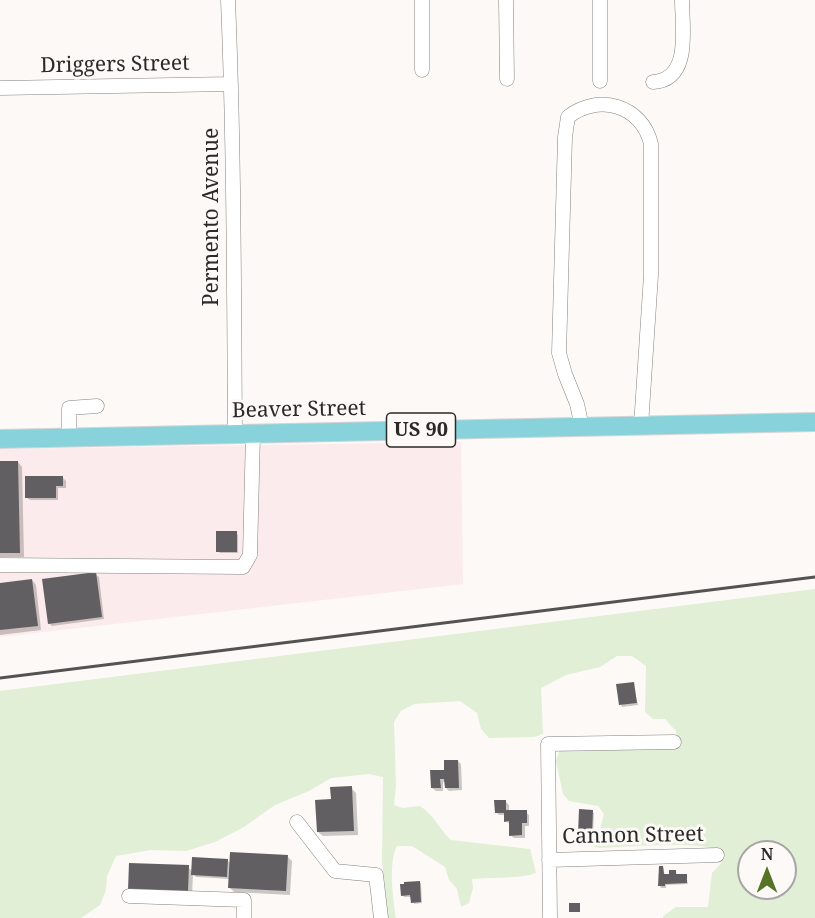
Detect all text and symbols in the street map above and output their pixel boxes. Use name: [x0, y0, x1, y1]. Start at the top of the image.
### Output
street label: Driggers Street: [40, 51, 190, 79]
street label: Permento Avenue: [199, 128, 225, 306]
street label: Beaver Street: [232, 396, 366, 424]
road number: US 90: [386, 413, 456, 447]
street label: Cannon Street: [562, 822, 704, 850]
north arrow: [737, 840, 797, 900]
text: N: [761, 843, 773, 865]

